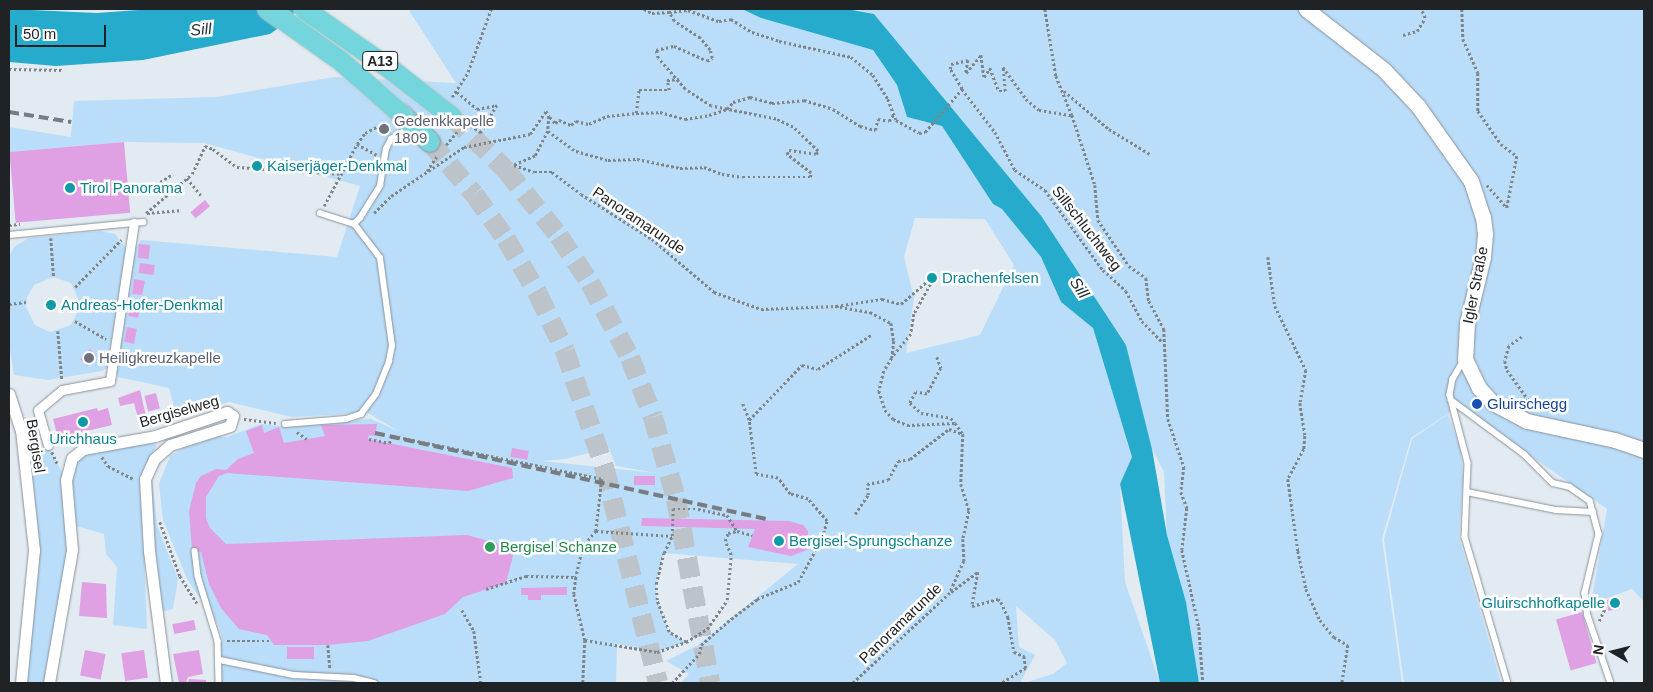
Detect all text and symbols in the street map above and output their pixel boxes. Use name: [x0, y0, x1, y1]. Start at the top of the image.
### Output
scale bar: [18, 15, 109, 47]
water label: Sill: [190, 20, 212, 40]
text: 50 m: [23, 25, 56, 42]
road number: A13: [361, 49, 399, 72]
place label: Gedenkkapelle 1809: [394, 111, 494, 146]
marker: Gedenkkapelle 1809: [378, 123, 390, 135]
place label: Kaiserjäger-Denkmal: [267, 157, 407, 175]
marker: Kaiserjäger-Denkmal: [251, 160, 263, 172]
place label: Tirol Panorama: [80, 179, 182, 197]
marker: Tirol Panorama: [64, 182, 76, 194]
street label: Panoramarunde: [589, 182, 689, 258]
street label: Sillschluchtweg: [1048, 182, 1126, 274]
street label: Igler Straße: [1459, 245, 1491, 325]
place label: Drachenfelsen: [942, 269, 1039, 287]
marker: Drachenfelsen: [926, 272, 938, 284]
water label: Sill: [1065, 274, 1093, 302]
place label: Andreas-Hofer-Denkmal: [61, 296, 223, 314]
marker: Andreas-Hofer-Denkmal: [45, 299, 57, 311]
place label: Heiligkreuzkapelle: [99, 349, 221, 367]
marker: Heiligkreuzkapelle: [83, 352, 95, 364]
street label: Bergiselweg: [137, 391, 221, 431]
place label: Gluirschegg: [1487, 395, 1567, 413]
marker: Gluirschegg: [1471, 398, 1483, 410]
marker: Urichhaus: [77, 416, 89, 428]
street label: Bergisel: [23, 418, 49, 474]
place label: Urichhaus: [49, 430, 117, 448]
place label: Bergisel-Sprungschanze: [789, 532, 952, 550]
marker: Bergisel-Sprungschanze: [773, 535, 785, 547]
place label: Bergisel Schanze: [500, 538, 617, 556]
marker: Bergisel Schanze: [484, 541, 496, 553]
street label: Panoramarunde: [855, 579, 945, 667]
place label: Gluirschhofkapelle: [1482, 594, 1605, 612]
marker: Gluirschhofkapelle: [1609, 597, 1621, 609]
north arrow: [1588, 627, 1638, 677]
text: N: [1590, 644, 1607, 656]

